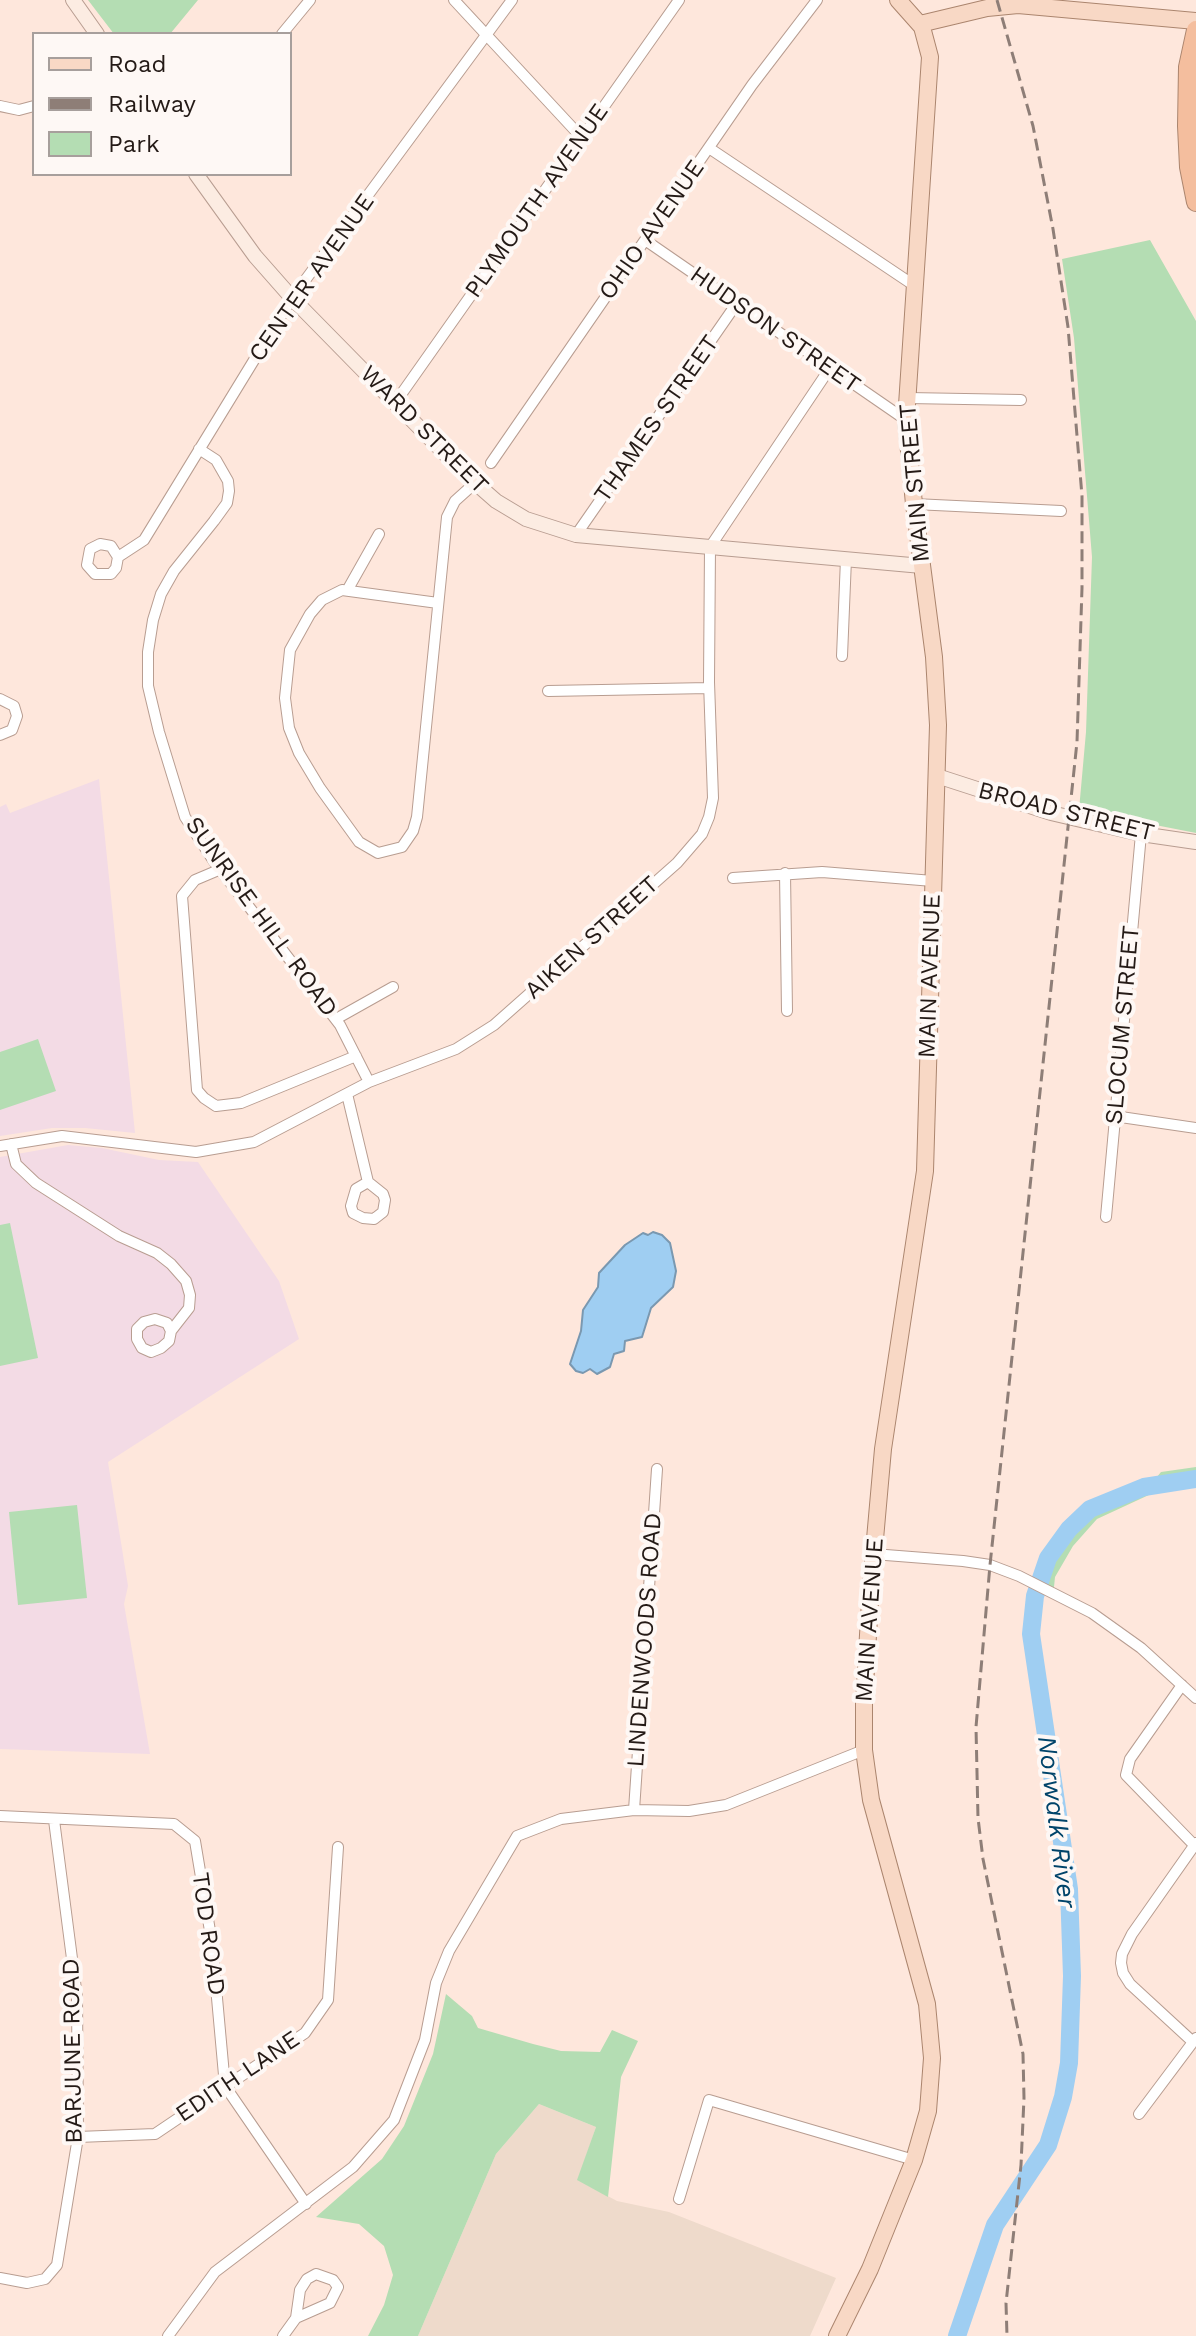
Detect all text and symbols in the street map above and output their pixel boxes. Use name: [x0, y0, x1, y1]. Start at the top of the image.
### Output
legend: [32, 32, 292, 176]
text: Road: [108, 50, 167, 78]
text: Railway: [108, 90, 196, 118]
street label: PLYMOUTH AVENUE: [459, 98, 615, 304]
text: Park: [108, 130, 160, 158]
street label: OHIO AVENUE: [593, 155, 711, 305]
street label: CENTER AVENUE: [243, 188, 381, 368]
street label: HUDSON STREET: [684, 260, 866, 400]
street label: THAMES STREET: [589, 330, 725, 508]
street label: WARD STREET: [354, 360, 494, 500]
street label: MAIN STREET: [894, 402, 936, 564]
street label: BROAD STREET: [975, 776, 1157, 848]
street label: SUNRISE HILL ROAD: [179, 811, 343, 1023]
street label: AIKEN STREET: [519, 870, 665, 1006]
street label: MAIN AVENUE: [913, 893, 947, 1059]
street label: SLOCUM STREET: [1100, 924, 1146, 1126]
street label: LINDENWOODS ROAD: [622, 1512, 668, 1768]
street label: MAIN AVENUE: [850, 1537, 890, 1703]
water label: Norwalk River: [1030, 1734, 1082, 1910]
street label: TOD ROAD: [185, 1871, 231, 1997]
street label: BARJUNE ROAD: [57, 1958, 89, 2144]
street label: EDITH LANE: [171, 2025, 305, 2129]

